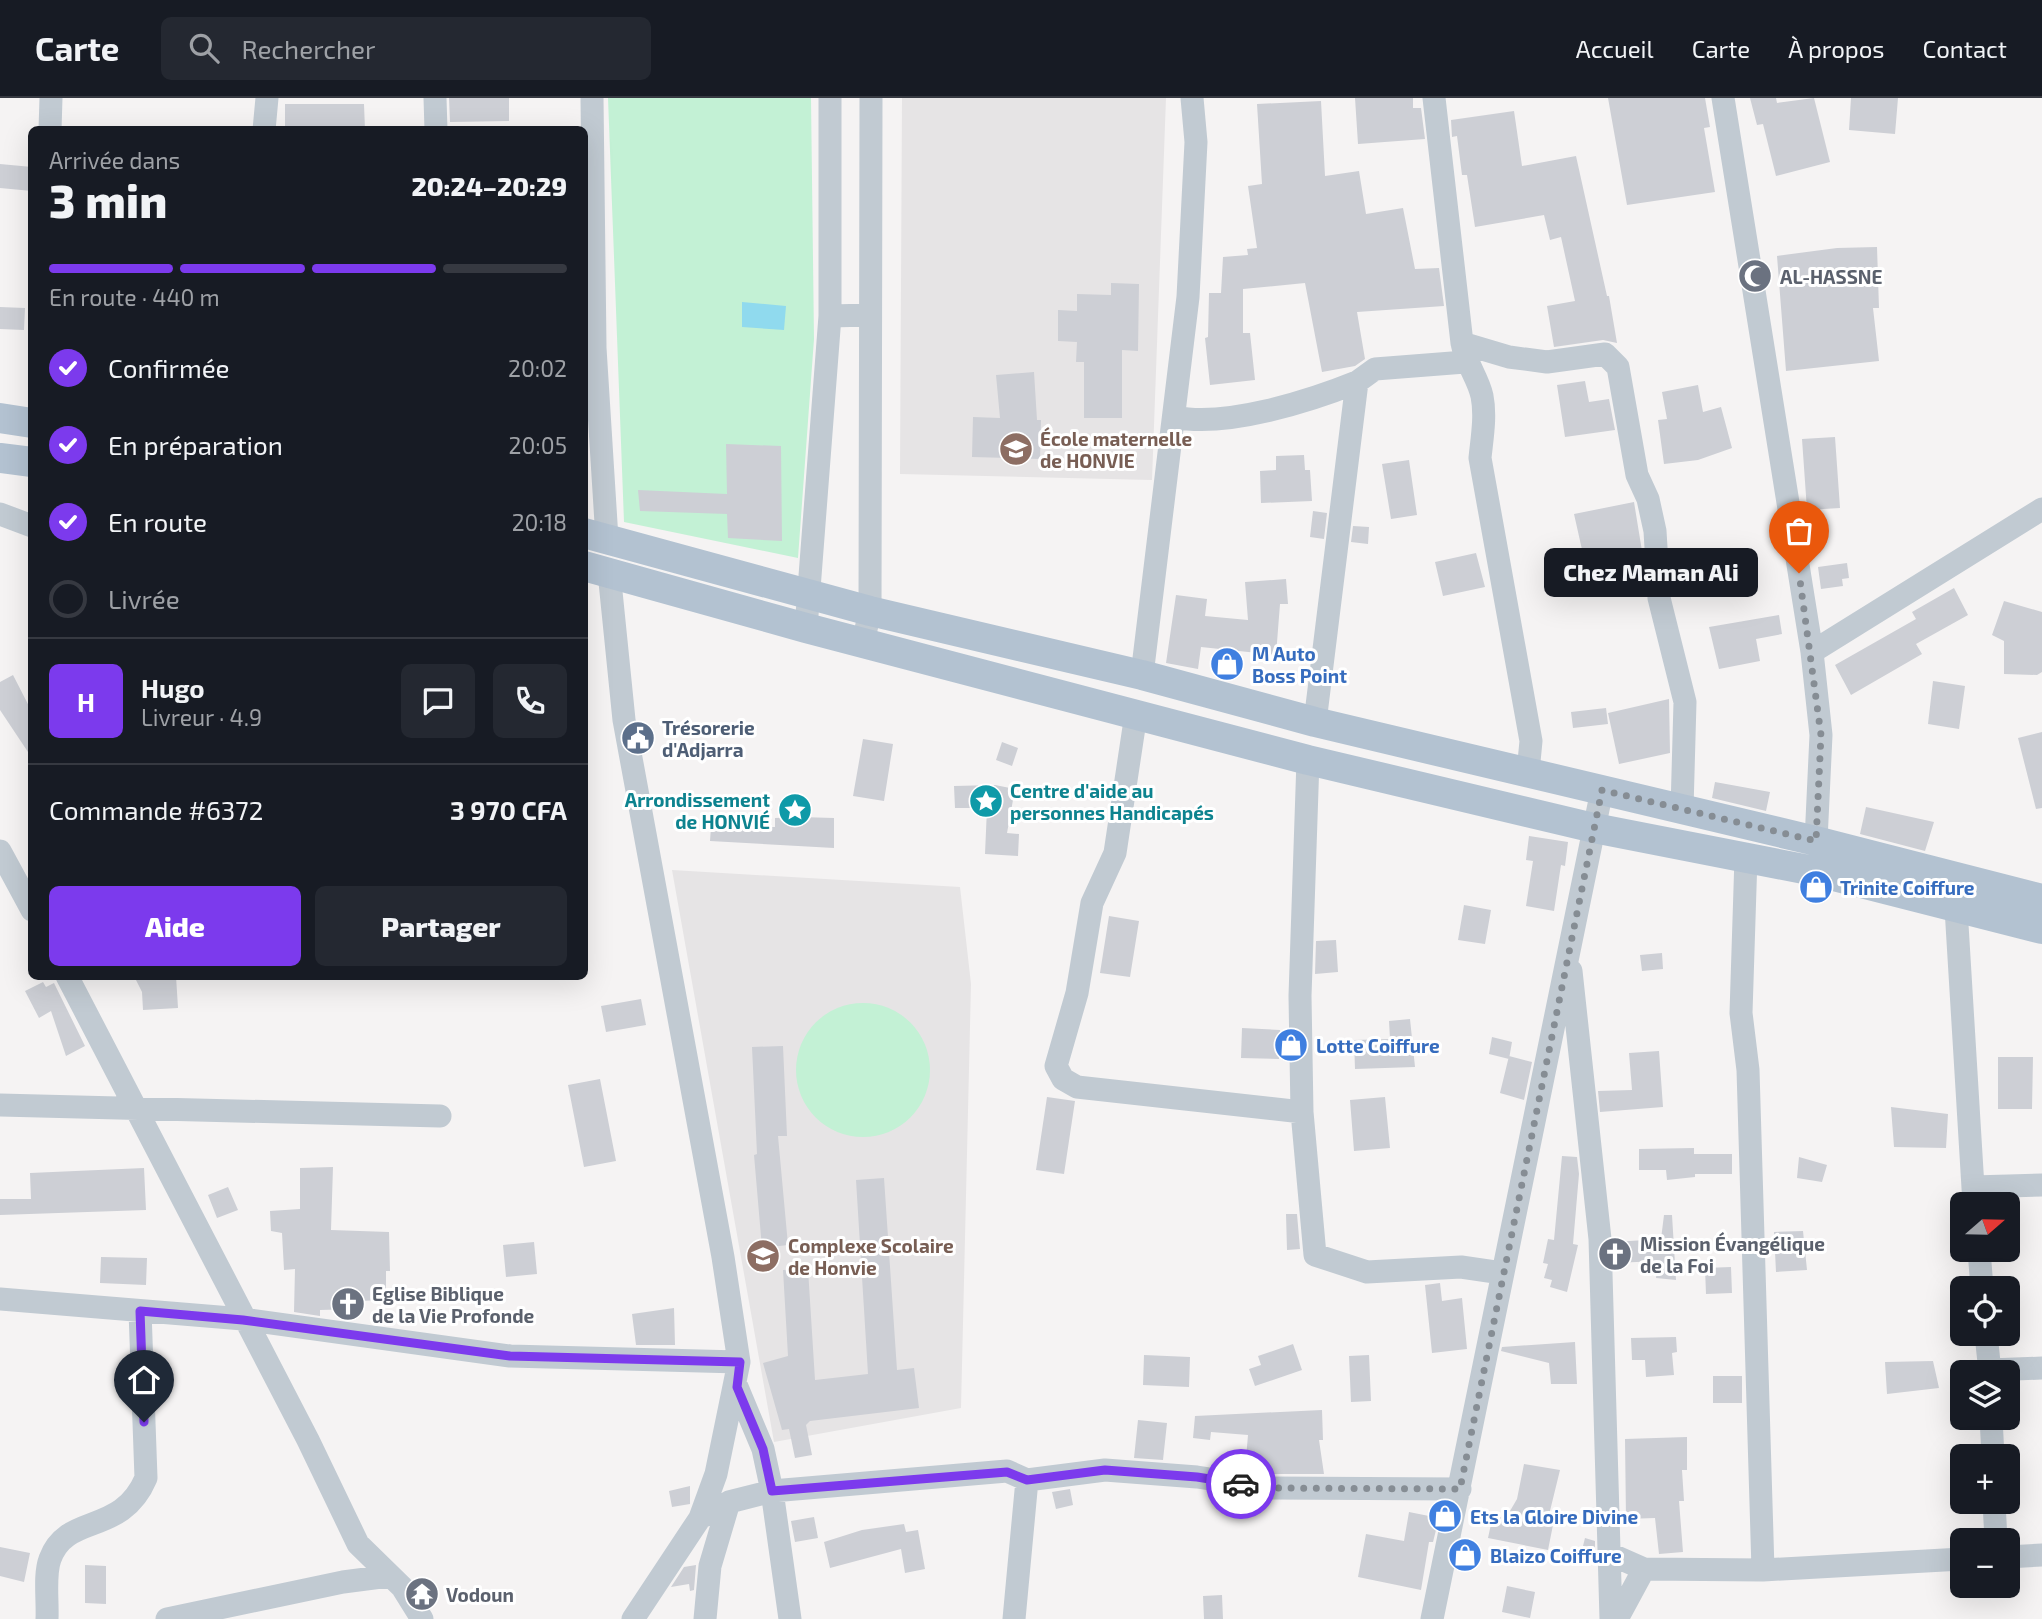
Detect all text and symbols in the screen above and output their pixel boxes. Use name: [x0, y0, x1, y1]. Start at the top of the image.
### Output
search box: [161, 17, 651, 80]
text: Carte: [35, 28, 119, 68]
icon: search: [185, 29, 223, 67]
text: Rechercher: [241, 33, 375, 64]
text: Accueil: [1576, 34, 1654, 63]
text: Carte: [1692, 34, 1750, 63]
text: À propos: [1788, 34, 1885, 63]
text: Contact: [1923, 34, 2007, 63]
text: Arrivée dans: [49, 146, 180, 174]
text: 20:24–20:29: [411, 170, 567, 201]
text: 3 min: [49, 172, 167, 227]
mosque icon: AL-HASSNE: [1736, 257, 1774, 295]
place label: AL-HASSNE: [1780, 265, 1883, 288]
text: En route · 440 m: [49, 283, 220, 311]
icon: check: [49, 349, 87, 387]
text: Confirmée: [108, 352, 230, 383]
text: 20:02: [508, 354, 567, 382]
icon: check: [49, 426, 87, 464]
place label: École maternelle de HONVIE: [1040, 426, 1193, 472]
text: En préparation: [108, 429, 283, 460]
school or university icon: École maternelle de HONVIE: [997, 430, 1035, 468]
text: 20:05: [509, 431, 567, 459]
pin: [1769, 501, 1829, 573]
icon: check: [49, 503, 87, 541]
text: En route: [108, 506, 207, 537]
text: 20:18: [512, 508, 567, 536]
icon: bag: [1780, 512, 1818, 550]
callout: Chez Maman Ali: [1544, 548, 1757, 598]
text: Chez Maman Ali: [1563, 558, 1739, 586]
text: Livrée: [108, 583, 180, 614]
place label: M Auto Boss Point: [1252, 642, 1347, 687]
shop icon: M Auto Boss Point: [1208, 645, 1246, 683]
button: chat: [401, 664, 475, 738]
button: phone: [493, 664, 567, 738]
text: Hugo: [141, 672, 205, 703]
text: H: [77, 686, 95, 717]
text: Livreur · 4.9: [141, 703, 262, 731]
place label: Trésorerie d'Adjarra: [662, 716, 755, 761]
public building icon: Trésorerie d'Adjarra: [619, 719, 657, 757]
place label: Centre d'aide au personnes Handicapés: [1010, 779, 1214, 824]
place icon: Centre d'aide au personnes Handicapés: [967, 782, 1005, 820]
place label: Arrondissement de HONVIÉ: [625, 788, 770, 833]
place icon: Arrondissement de HONVIÉ: [776, 791, 814, 829]
text: Commande #6372: [49, 794, 263, 825]
text: 3 970 CFA: [450, 794, 567, 825]
shop icon: Trinite Coiffure: [1797, 868, 1835, 906]
place label: Trinite Coiffure: [1840, 876, 1975, 899]
button: Aide: [49, 886, 301, 966]
button: Partager: [315, 886, 567, 966]
shop icon: Lotte Coiffure: [1272, 1026, 1310, 1064]
place label: Lotte Coiffure: [1316, 1034, 1440, 1057]
north arrow: [1950, 1192, 2020, 1262]
map controls: [1950, 1192, 2020, 1598]
place label: Mission Évangélique de la Foi: [1640, 1231, 1825, 1277]
place label: Complexe Scolaire de Honvie: [788, 1234, 954, 1279]
church icon: Mission Évangélique de la Foi: [1596, 1235, 1634, 1273]
school or university icon: Complexe Scolaire de Honvie: [744, 1237, 782, 1275]
button: locate: [1950, 1276, 2020, 1346]
place label: Eglise Biblique de la Vie Profonde: [372, 1282, 535, 1327]
church icon: Eglise Biblique de la Vie Profonde: [329, 1285, 367, 1323]
pin: [114, 1350, 174, 1422]
button: layers: [1950, 1360, 2020, 1430]
icon: home: [125, 1361, 163, 1399]
button: +: [1950, 1444, 2020, 1514]
courier: [1206, 1449, 1276, 1519]
icon: car: [1222, 1465, 1260, 1503]
shop icon: Ets la Gloire Divine: [1426, 1497, 1464, 1535]
place label: Ets la Gloire Divine: [1470, 1505, 1639, 1528]
button: −: [1950, 1528, 2020, 1598]
shop icon: Blaizo Coiffure: [1446, 1536, 1484, 1574]
place label: Blaizo Coiffure: [1490, 1544, 1622, 1567]
temple icon: Vodoun: [403, 1575, 441, 1613]
place label: Vodoun: [446, 1583, 514, 1606]

